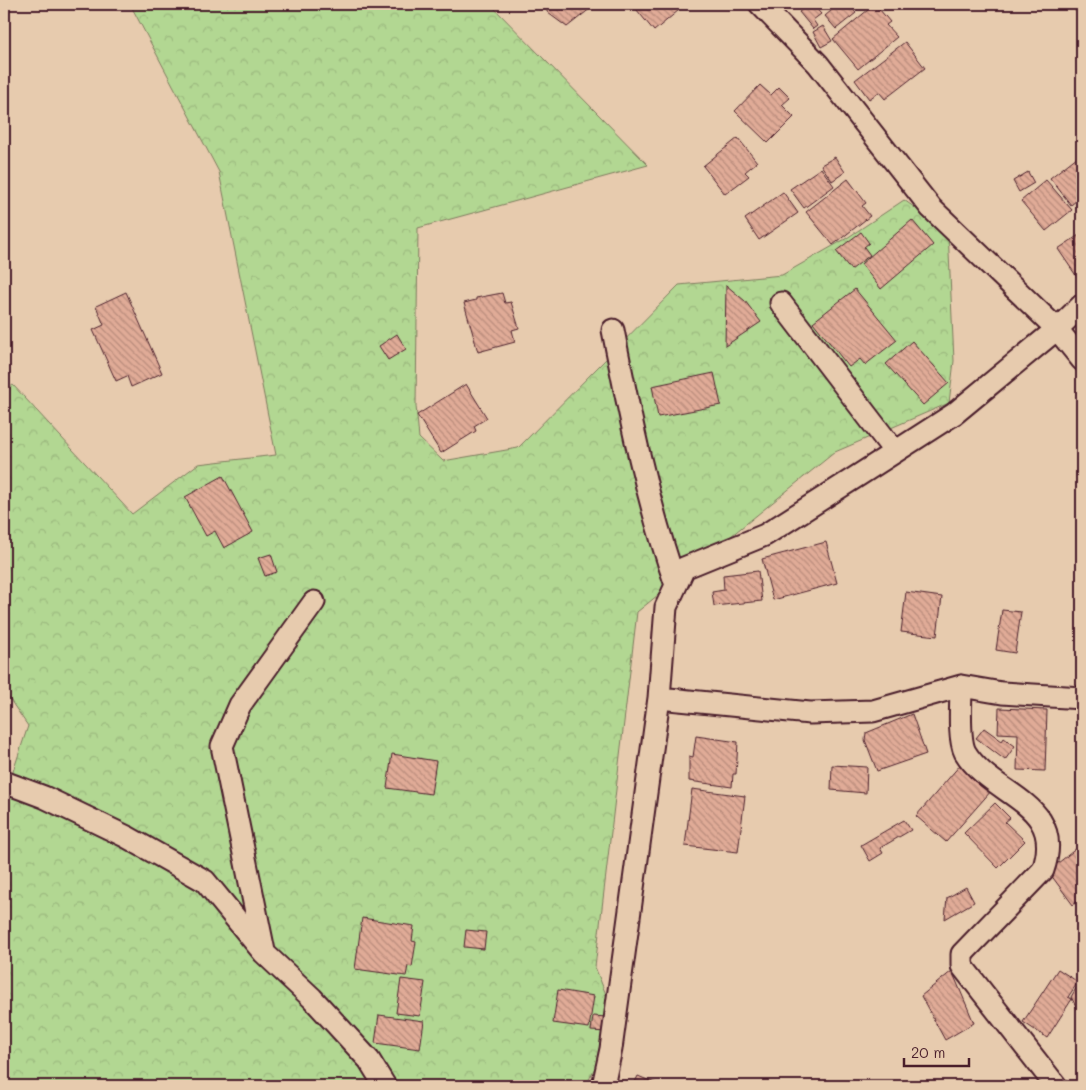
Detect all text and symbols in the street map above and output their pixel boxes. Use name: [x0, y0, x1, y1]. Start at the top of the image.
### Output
scale bar: [904, 1035, 968, 1067]
text: 20 m: [911, 1042, 945, 1062]

